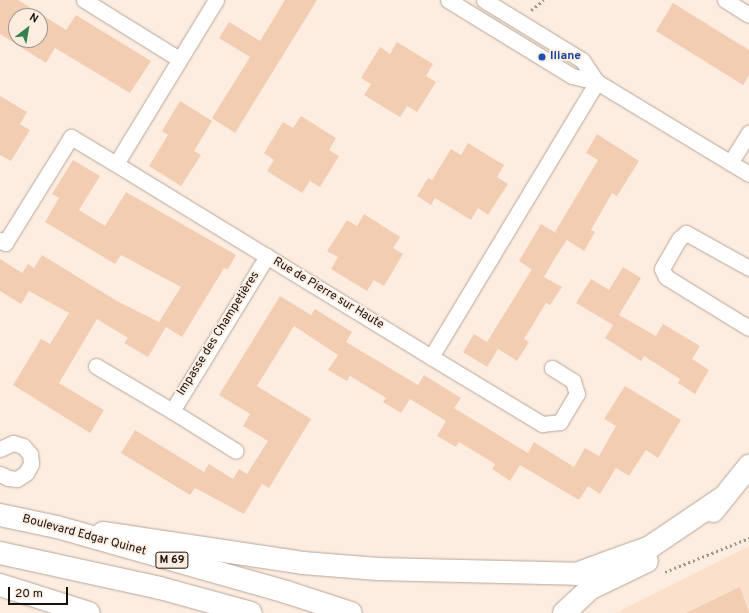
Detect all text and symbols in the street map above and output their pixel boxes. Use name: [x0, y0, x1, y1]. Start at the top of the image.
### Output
north arrow: [8, 8, 48, 48]
text: N: [27, 11, 41, 27]
place label: Iliane: [550, 50, 581, 64]
marker: Iliane: [537, 52, 547, 62]
street label: Rue de Pierre sur Haute: [270, 255, 386, 333]
street label: Impasse des Champetières: [175, 269, 263, 399]
street label: Boulevard Edgar Quinet: [20, 513, 148, 559]
road number: M 69: [155, 551, 189, 569]
scale bar: [10, 579, 70, 605]
text: 20 m: [15, 586, 43, 602]

